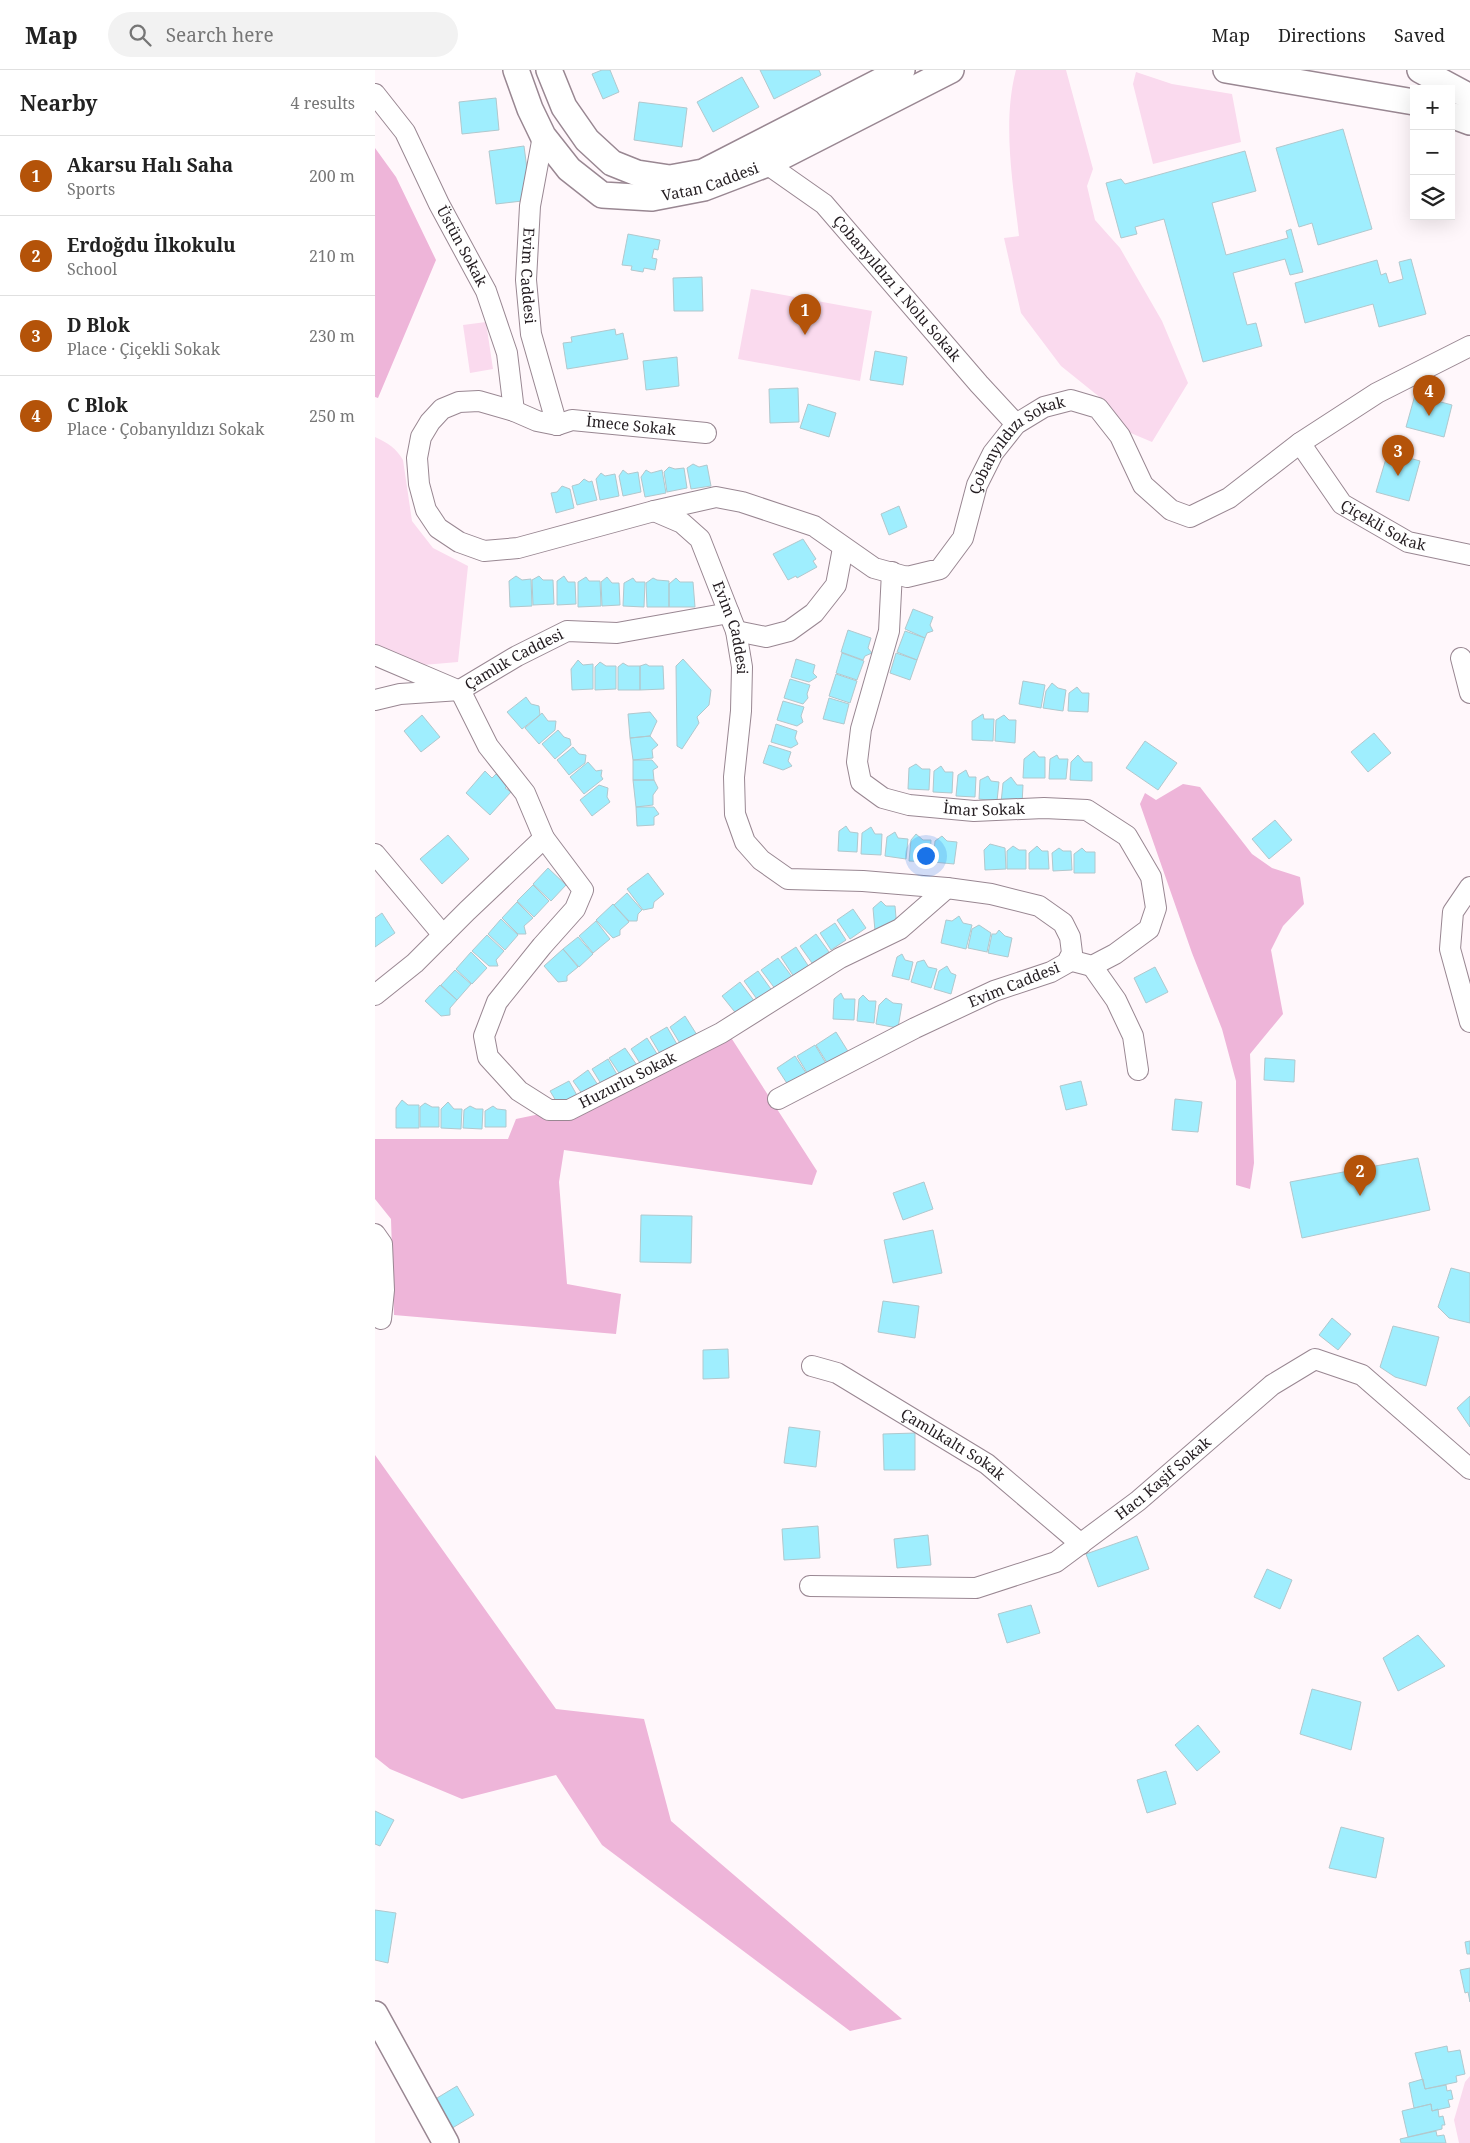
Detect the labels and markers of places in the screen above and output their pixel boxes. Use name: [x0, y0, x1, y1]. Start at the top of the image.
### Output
pin: 1: [789, 294, 821, 335]
pin: 4: [1413, 375, 1445, 416]
pin: 3: [1382, 435, 1414, 476]
pin: 2: [1344, 1155, 1376, 1196]

